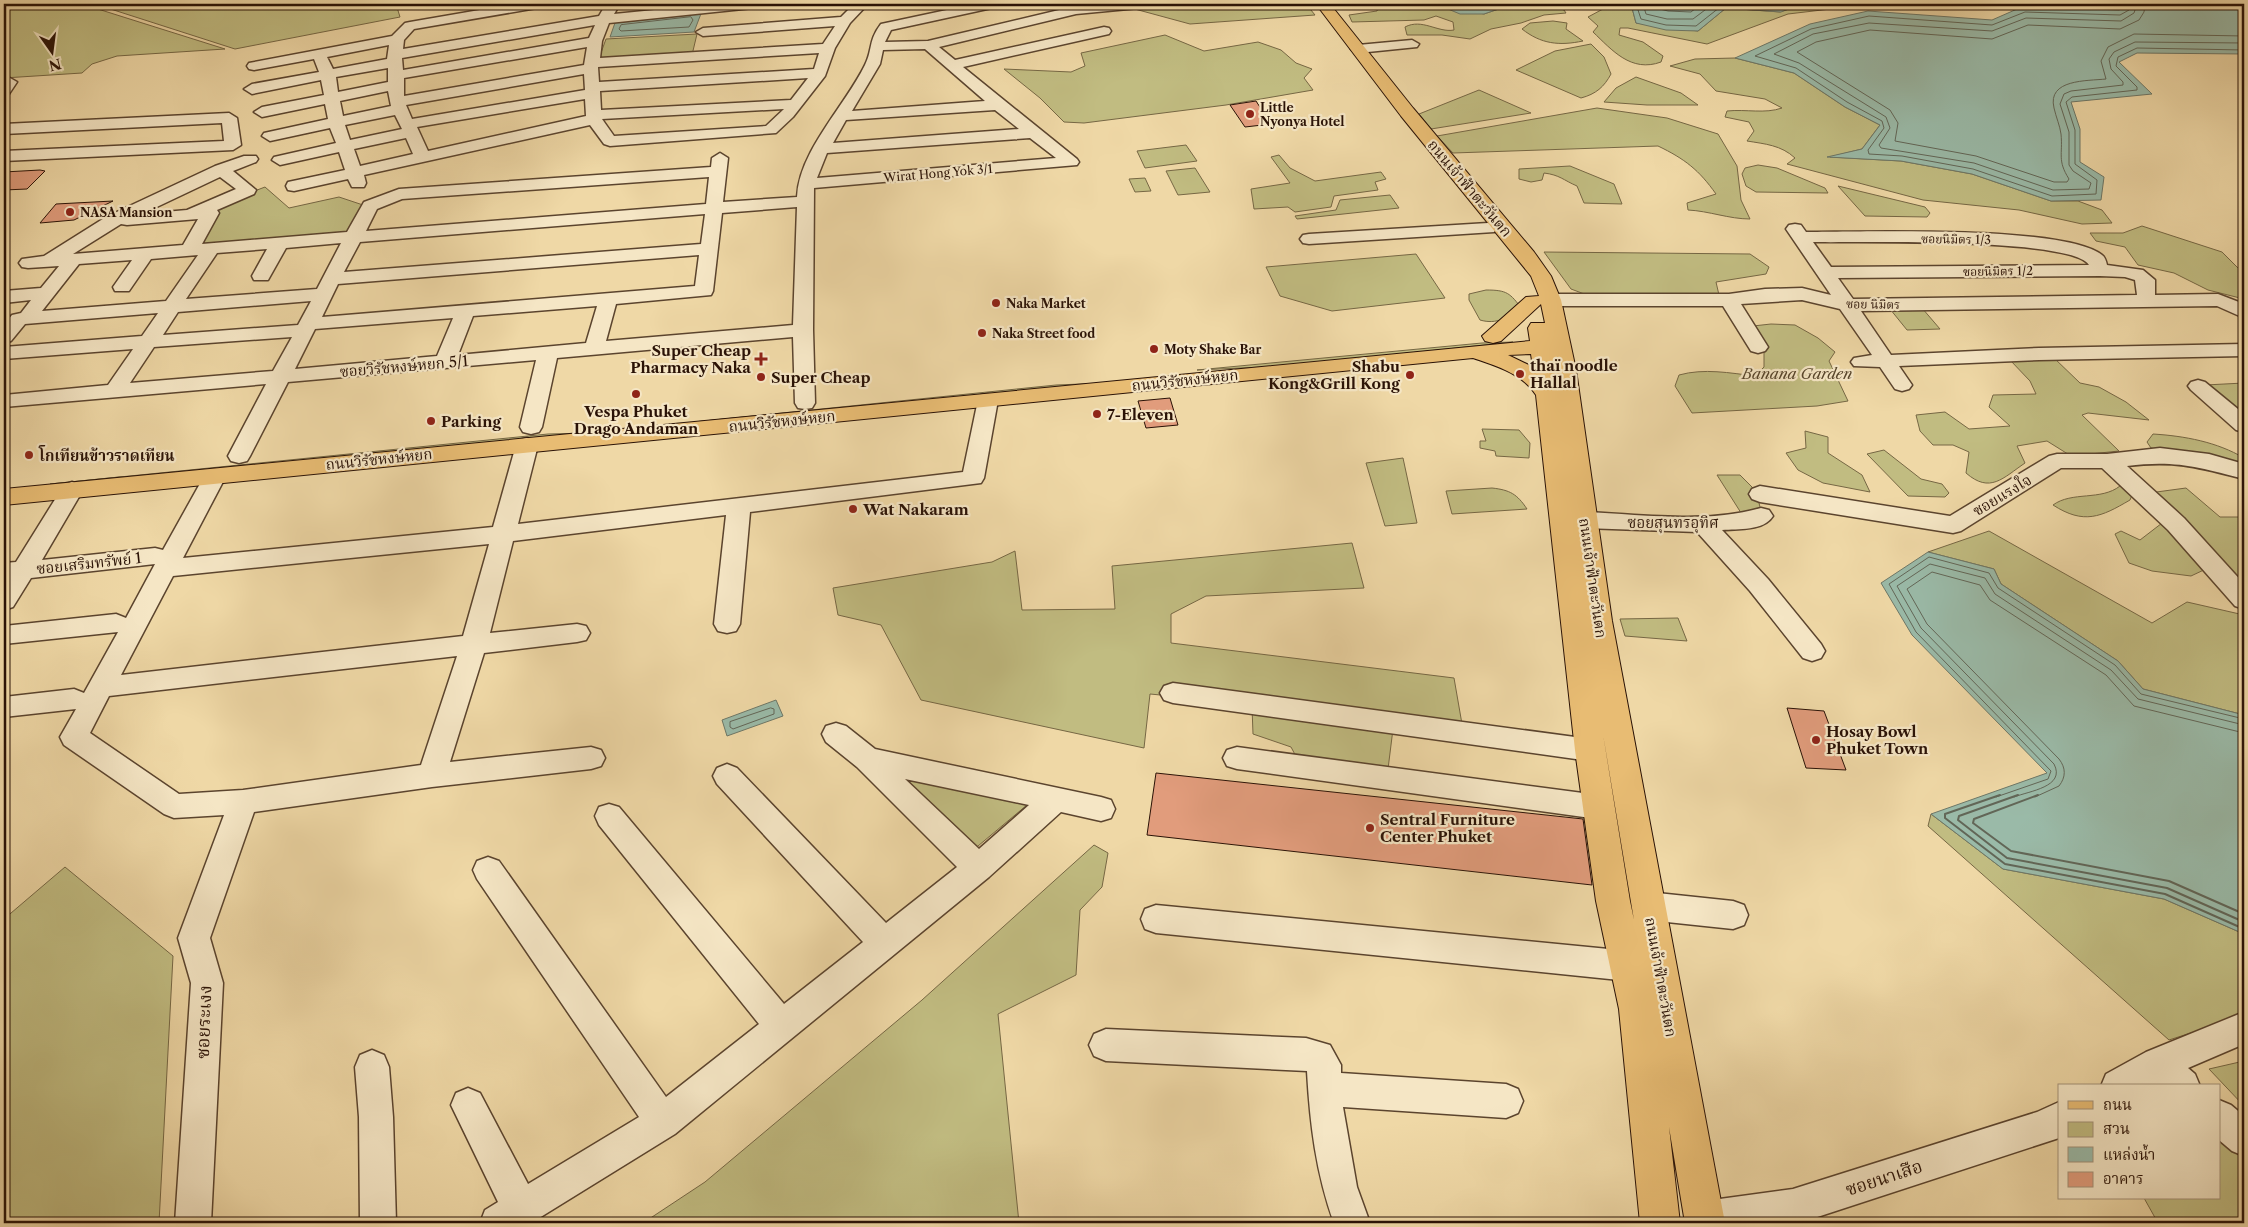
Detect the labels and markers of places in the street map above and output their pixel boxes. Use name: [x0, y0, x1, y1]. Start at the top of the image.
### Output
place label: Little Nyonya Hotel: [1260, 100, 1344, 129]
marker: Little Nyonya Hotel: [1244, 108, 1256, 120]
place label: NASA Mansion: [80, 205, 173, 220]
marker: NASA Mansion: [64, 206, 76, 218]
place label: Naka Market: [1006, 296, 1086, 311]
marker: Naka Market: [990, 297, 1002, 309]
place label: Naka Street food: [992, 326, 1095, 341]
marker: Naka Street food: [976, 327, 988, 339]
place label: Super Cheap Pharmacy Naka: [630, 341, 751, 377]
place label: Moty Shake Bar: [1164, 342, 1261, 357]
marker: Moty Shake Bar: [1148, 343, 1160, 355]
marker: Super Cheap Pharmacy Naka: [755, 353, 767, 365]
place label: thaï noodle Hallal: [1530, 356, 1618, 392]
place label: Shabu Kong&Grill Kong: [1268, 357, 1400, 393]
place label: Super Cheap: [771, 368, 871, 387]
marker: thaï noodle Hallal: [1514, 368, 1526, 380]
marker: Shabu Kong&Grill Kong: [1404, 369, 1416, 381]
marker: Super Cheap: [755, 371, 767, 383]
marker: Vespa Phuket Drago Andaman: [630, 388, 642, 400]
place label: Vespa Phuket Drago Andaman: [574, 402, 699, 438]
place label: 7-Eleven: [1107, 405, 1175, 424]
marker: 7-Eleven: [1091, 408, 1103, 420]
place label: Parking: [441, 412, 501, 431]
marker: Parking: [425, 415, 437, 427]
place label: โกเทียนข้าวราดเทียน: [38, 445, 175, 465]
marker: โกเทียนข้าวราดเทียน: [23, 449, 35, 461]
place label: Wat Nakaram: [862, 500, 969, 519]
marker: Wat Nakaram: [847, 503, 859, 515]
place label: Hosay Bowl Phuket Town: [1826, 722, 1929, 758]
marker: Hosay Bowl Phuket Town: [1810, 734, 1822, 746]
place label: Sentral Furniture Center Phuket: [1380, 810, 1515, 846]
marker: Sentral Furniture Center Phuket: [1364, 822, 1376, 834]

